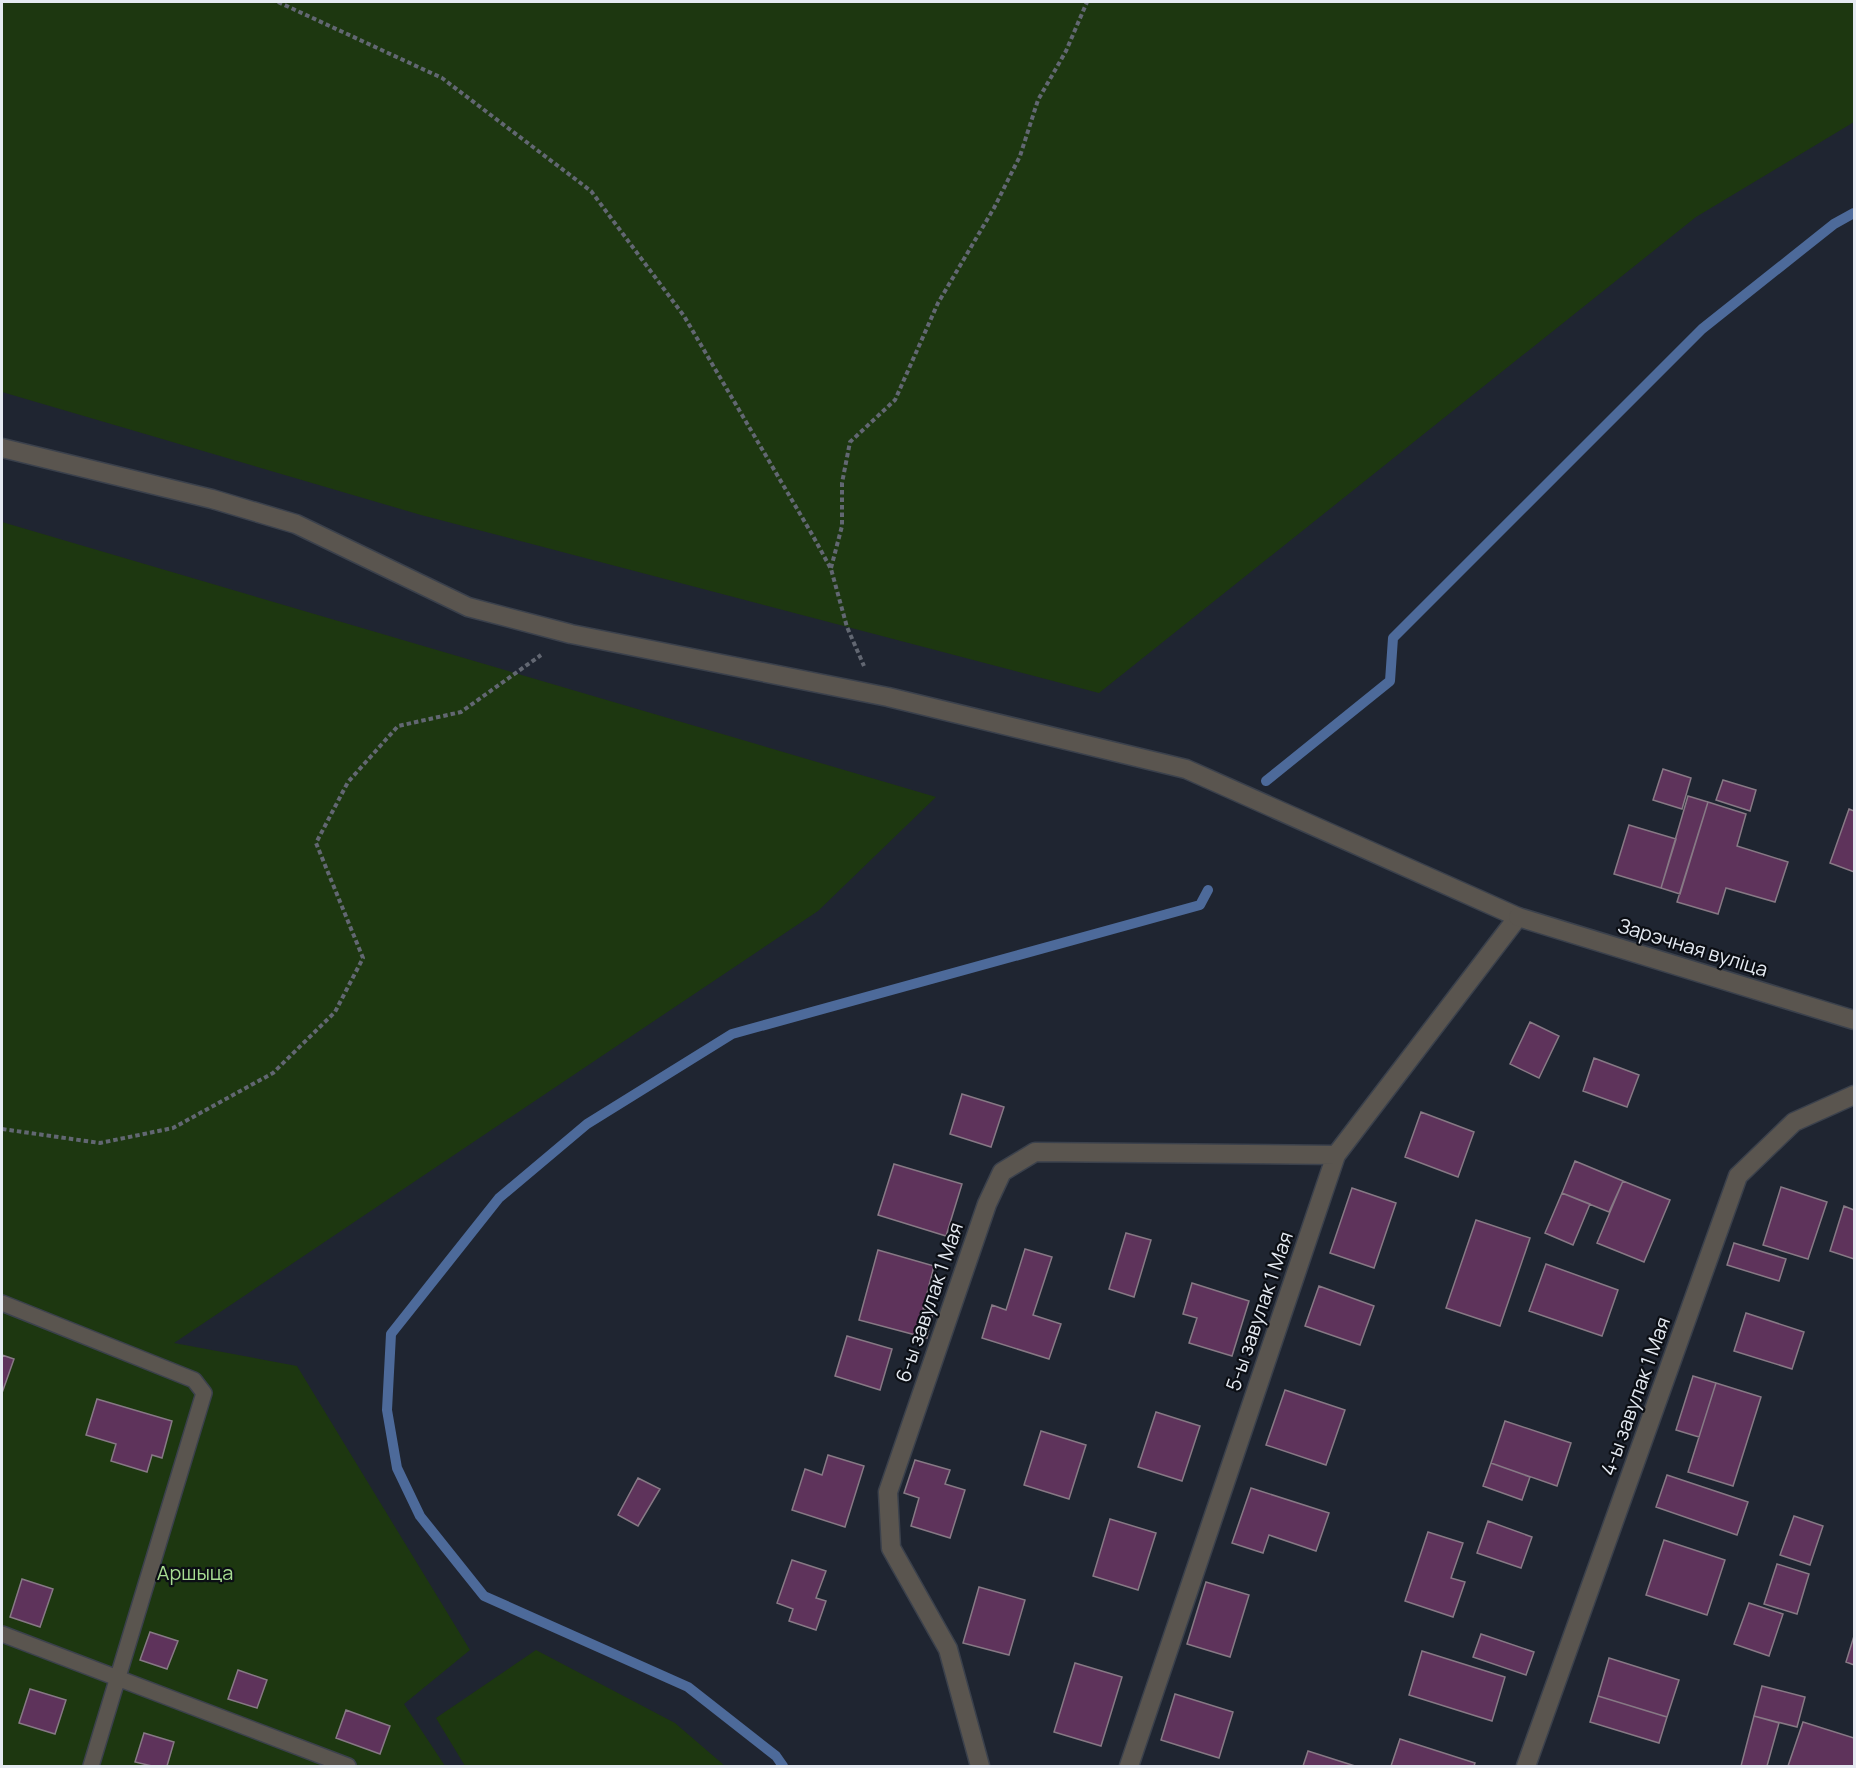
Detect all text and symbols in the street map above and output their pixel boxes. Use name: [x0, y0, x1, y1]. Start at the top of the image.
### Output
street label: Зарэчная вуліца: [1615, 911, 1771, 983]
street label: 6-ы завулак 1 Мая: [889, 1218, 969, 1386]
street label: 5-ы завулак 1 Мая: [1219, 1228, 1299, 1394]
street label: 4-ы завулак 1 Мая: [1594, 1313, 1676, 1479]
park label: Аршыца: [157, 1559, 233, 1586]

